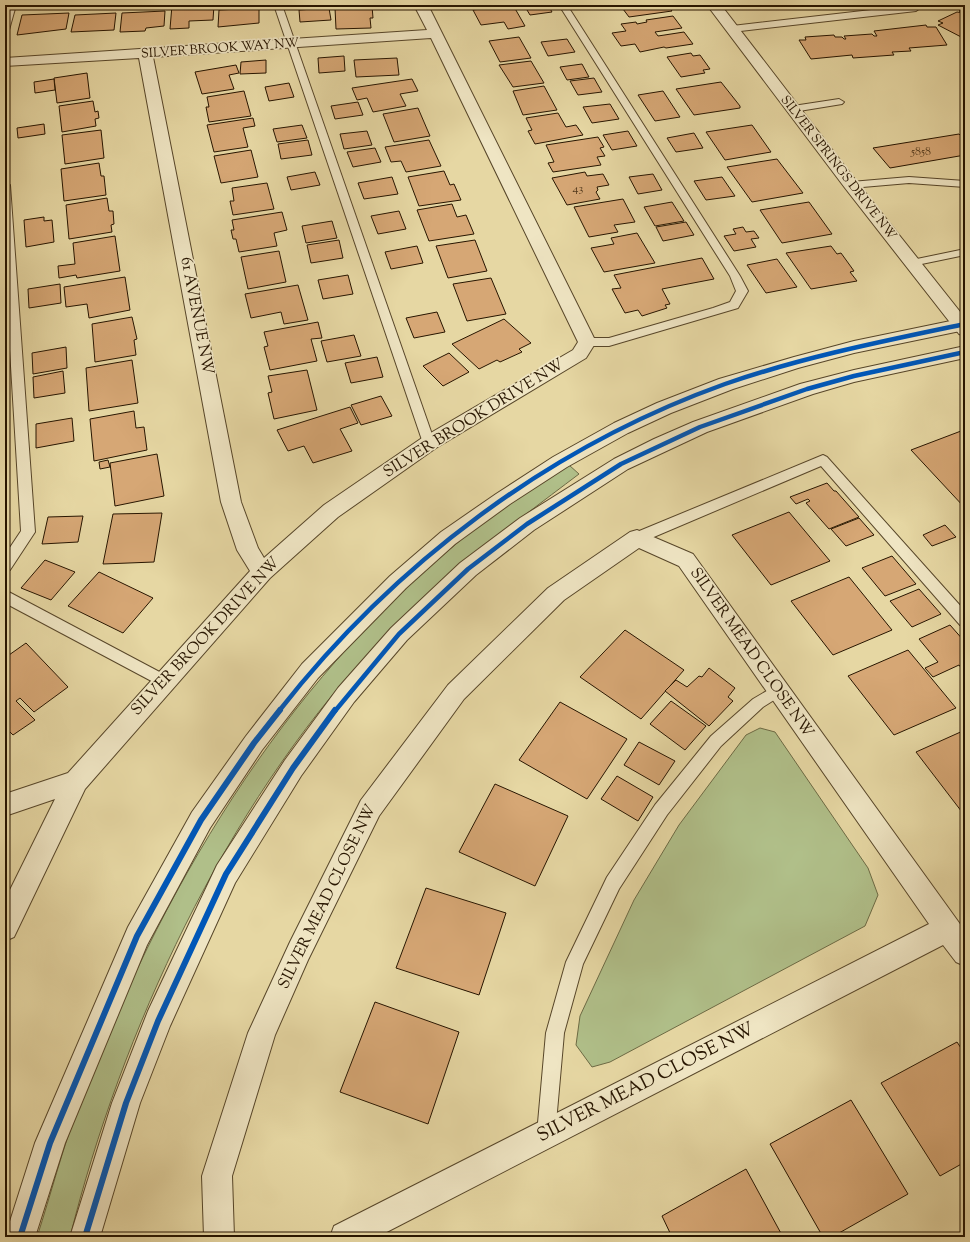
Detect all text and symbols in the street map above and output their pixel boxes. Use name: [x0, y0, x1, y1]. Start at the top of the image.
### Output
street label: SILVER BROOK WAY NW: [140, 34, 300, 63]
street label: SILVER SPRINGS DRIVE NW: [776, 92, 900, 244]
house number: 5858: [910, 143, 931, 161]
house number: 43: [573, 180, 584, 198]
street label: 61 AVENUE NW: [173, 255, 219, 377]
street label: SILVER BROOK DRIVE NW: [379, 354, 569, 484]
street label: SILVER BROOK DRIVE NW: [126, 552, 286, 721]
street label: SILVER MEAD CLOSE NW: [683, 563, 819, 743]
street label: SILVER MEAD CLOSE NW: [273, 801, 383, 993]
street label: SILVER MEAD CLOSE NW: [533, 1016, 759, 1150]

